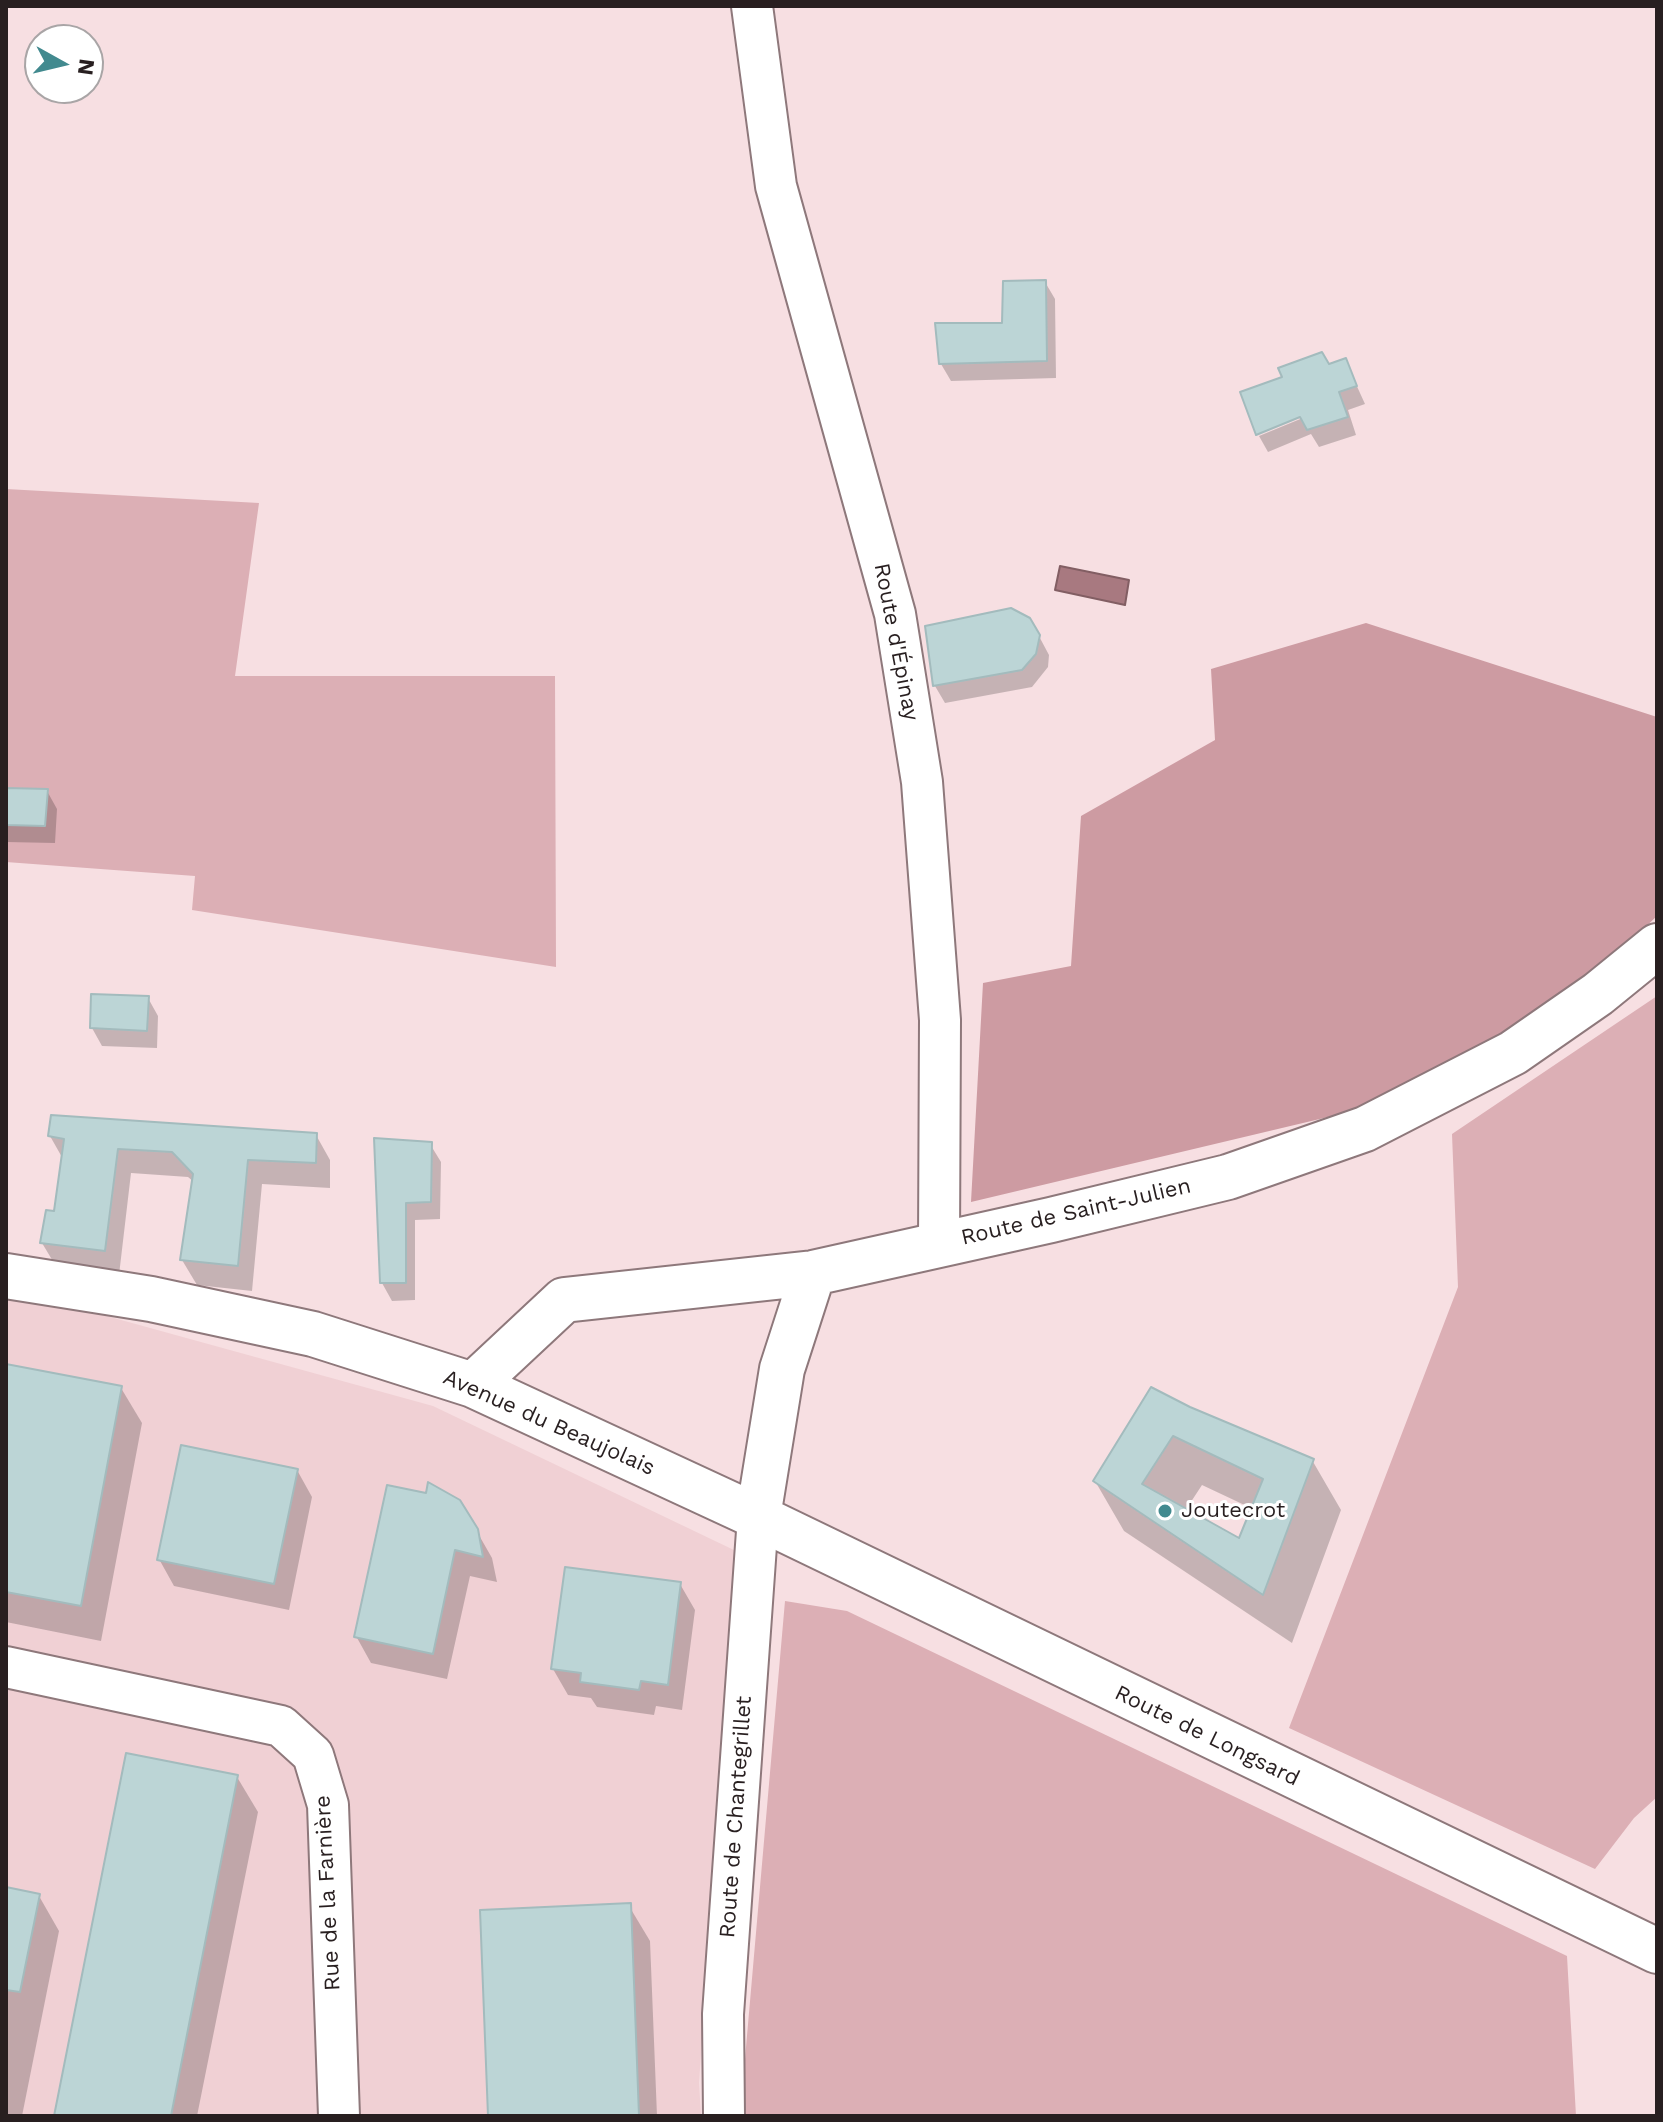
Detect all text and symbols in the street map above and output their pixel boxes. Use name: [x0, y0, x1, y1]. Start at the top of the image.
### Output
north arrow: [24, 24, 104, 104]
text: N: [73, 57, 100, 77]
street label: Route d'Épinay: [868, 561, 924, 723]
street label: Route de Saint-Julien: [959, 1173, 1193, 1251]
street label: Avenue du Beaujolais: [439, 1364, 659, 1482]
place label: Joutecrot: [1181, 1498, 1285, 1524]
marker: Joutecrot: [1156, 1502, 1174, 1520]
street label: Route de Longsard: [1110, 1680, 1304, 1792]
street label: Route de Chantegrillet: [714, 1695, 758, 1939]
street label: Rue de la Farnière: [310, 1794, 346, 1992]

